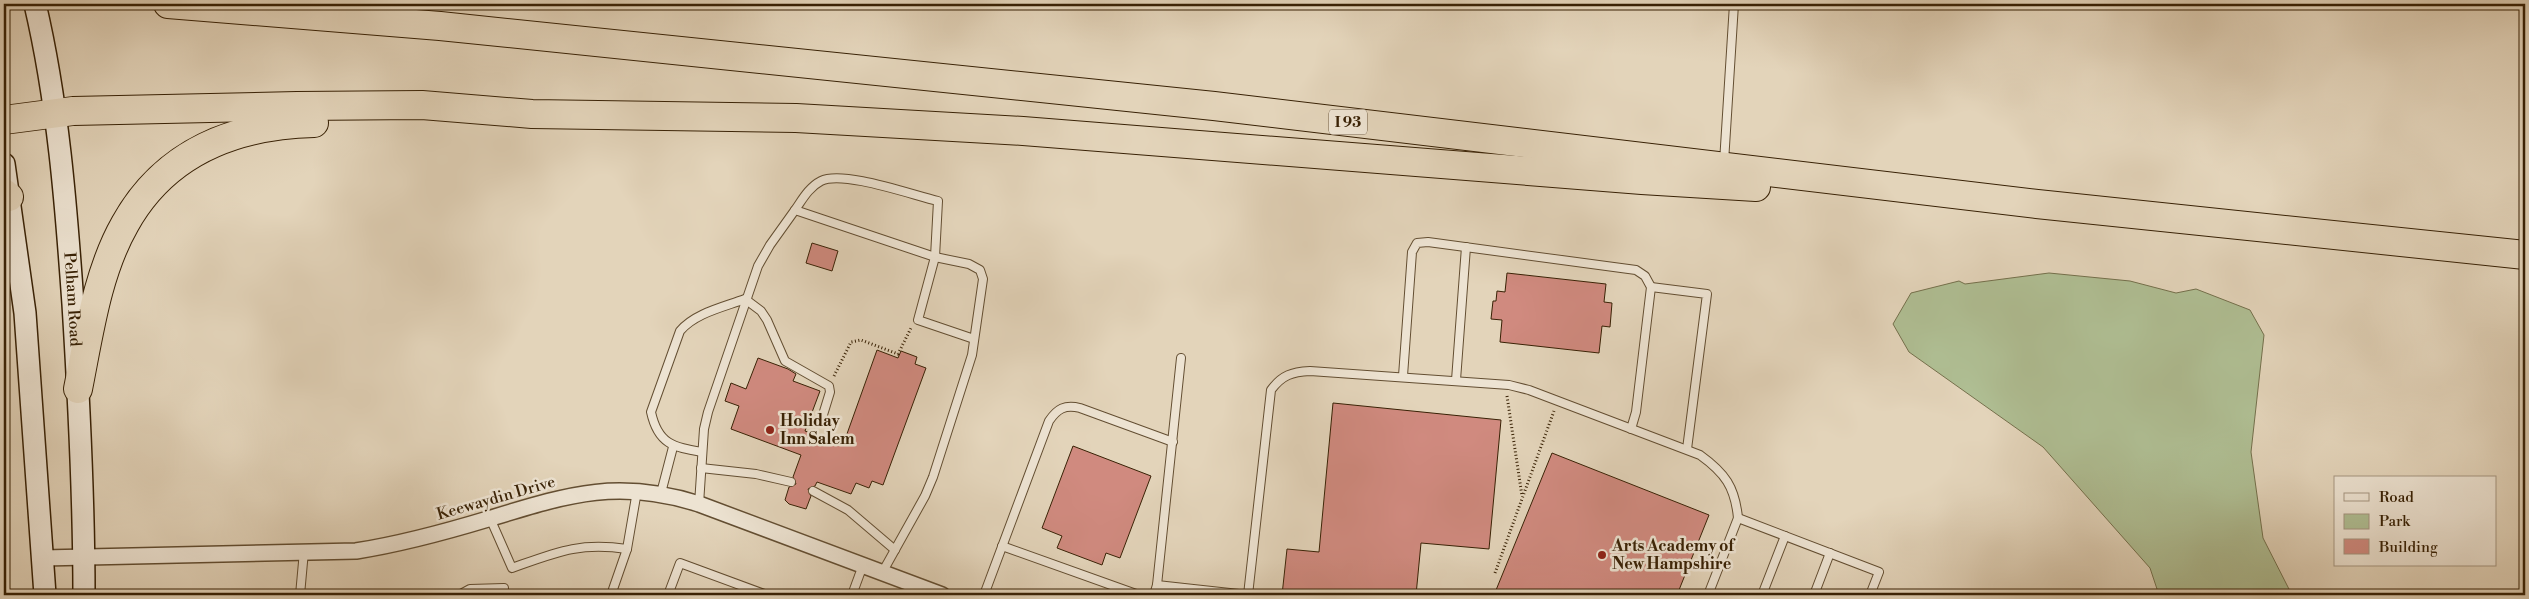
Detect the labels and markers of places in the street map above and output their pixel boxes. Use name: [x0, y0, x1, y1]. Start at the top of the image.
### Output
place label: Holiday Inn Salem: [780, 411, 855, 449]
marker: Holiday Inn Salem: [764, 424, 776, 436]
place label: Arts Academy of New Hampshire: [1611, 536, 1736, 574]
marker: Arts Academy of New Hampshire: [1596, 549, 1608, 561]

